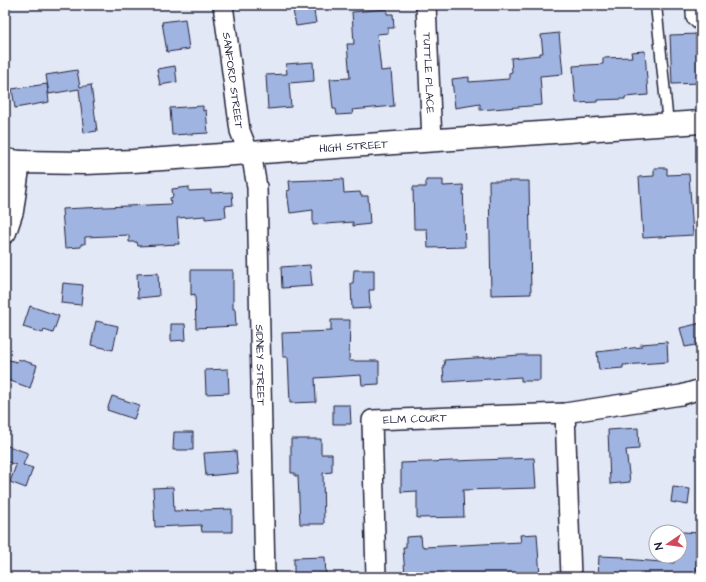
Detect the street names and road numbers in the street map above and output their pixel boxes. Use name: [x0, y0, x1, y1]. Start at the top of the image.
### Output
street label: SANFORD STREET: [219, 31, 247, 130]
street label: TUTTLE PLACE: [420, 32, 438, 114]
street label: HIGH STREET: [319, 136, 388, 156]
street label: SIDNEY STREET: [252, 324, 269, 406]
street label: ELM COURT: [383, 410, 447, 427]

